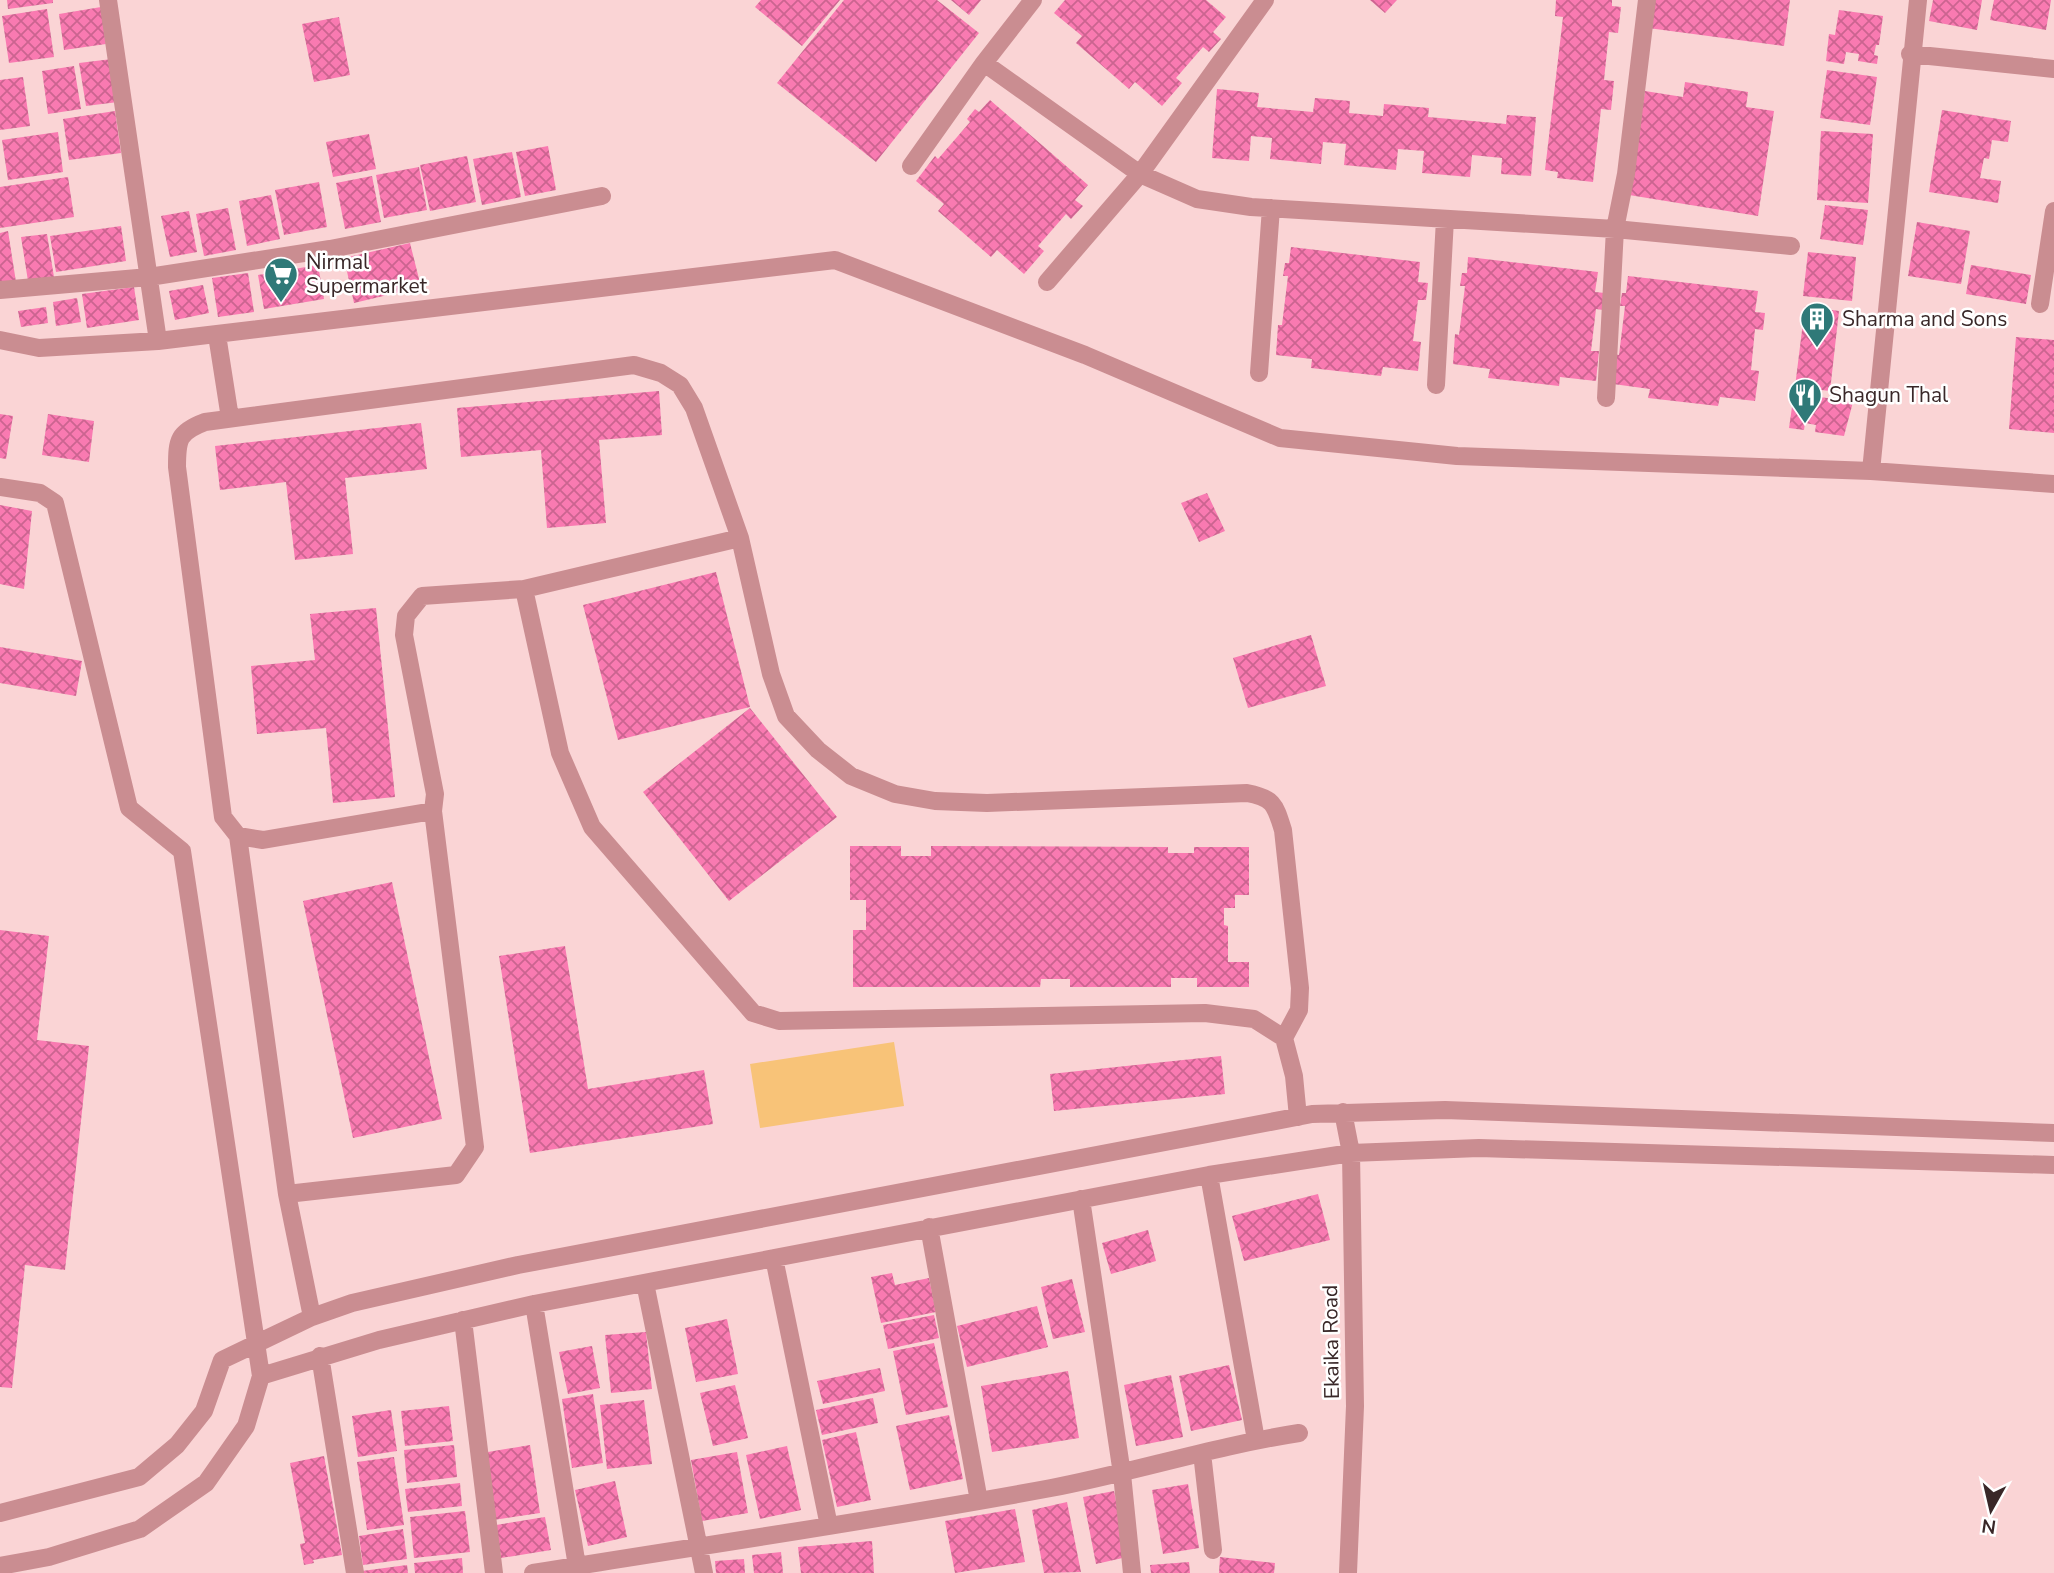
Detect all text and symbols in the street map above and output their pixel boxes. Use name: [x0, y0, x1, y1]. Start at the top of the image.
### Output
place label: Nirmal Supermarket: [306, 248, 428, 300]
supermarket icon: Nirmal Supermarket: [262, 255, 300, 304]
building icon: Sharma and Sons: [1798, 300, 1836, 349]
place label: Sharma and Sons: [1842, 305, 2007, 333]
restaurant icon: Shagun Thal: [1786, 376, 1824, 425]
place label: Shagun Thal: [1829, 381, 1949, 409]
street label: Ekaika Road: [1316, 1285, 1346, 1399]
north arrow: [1956, 1475, 2026, 1545]
text: N: [1980, 1512, 1998, 1540]

